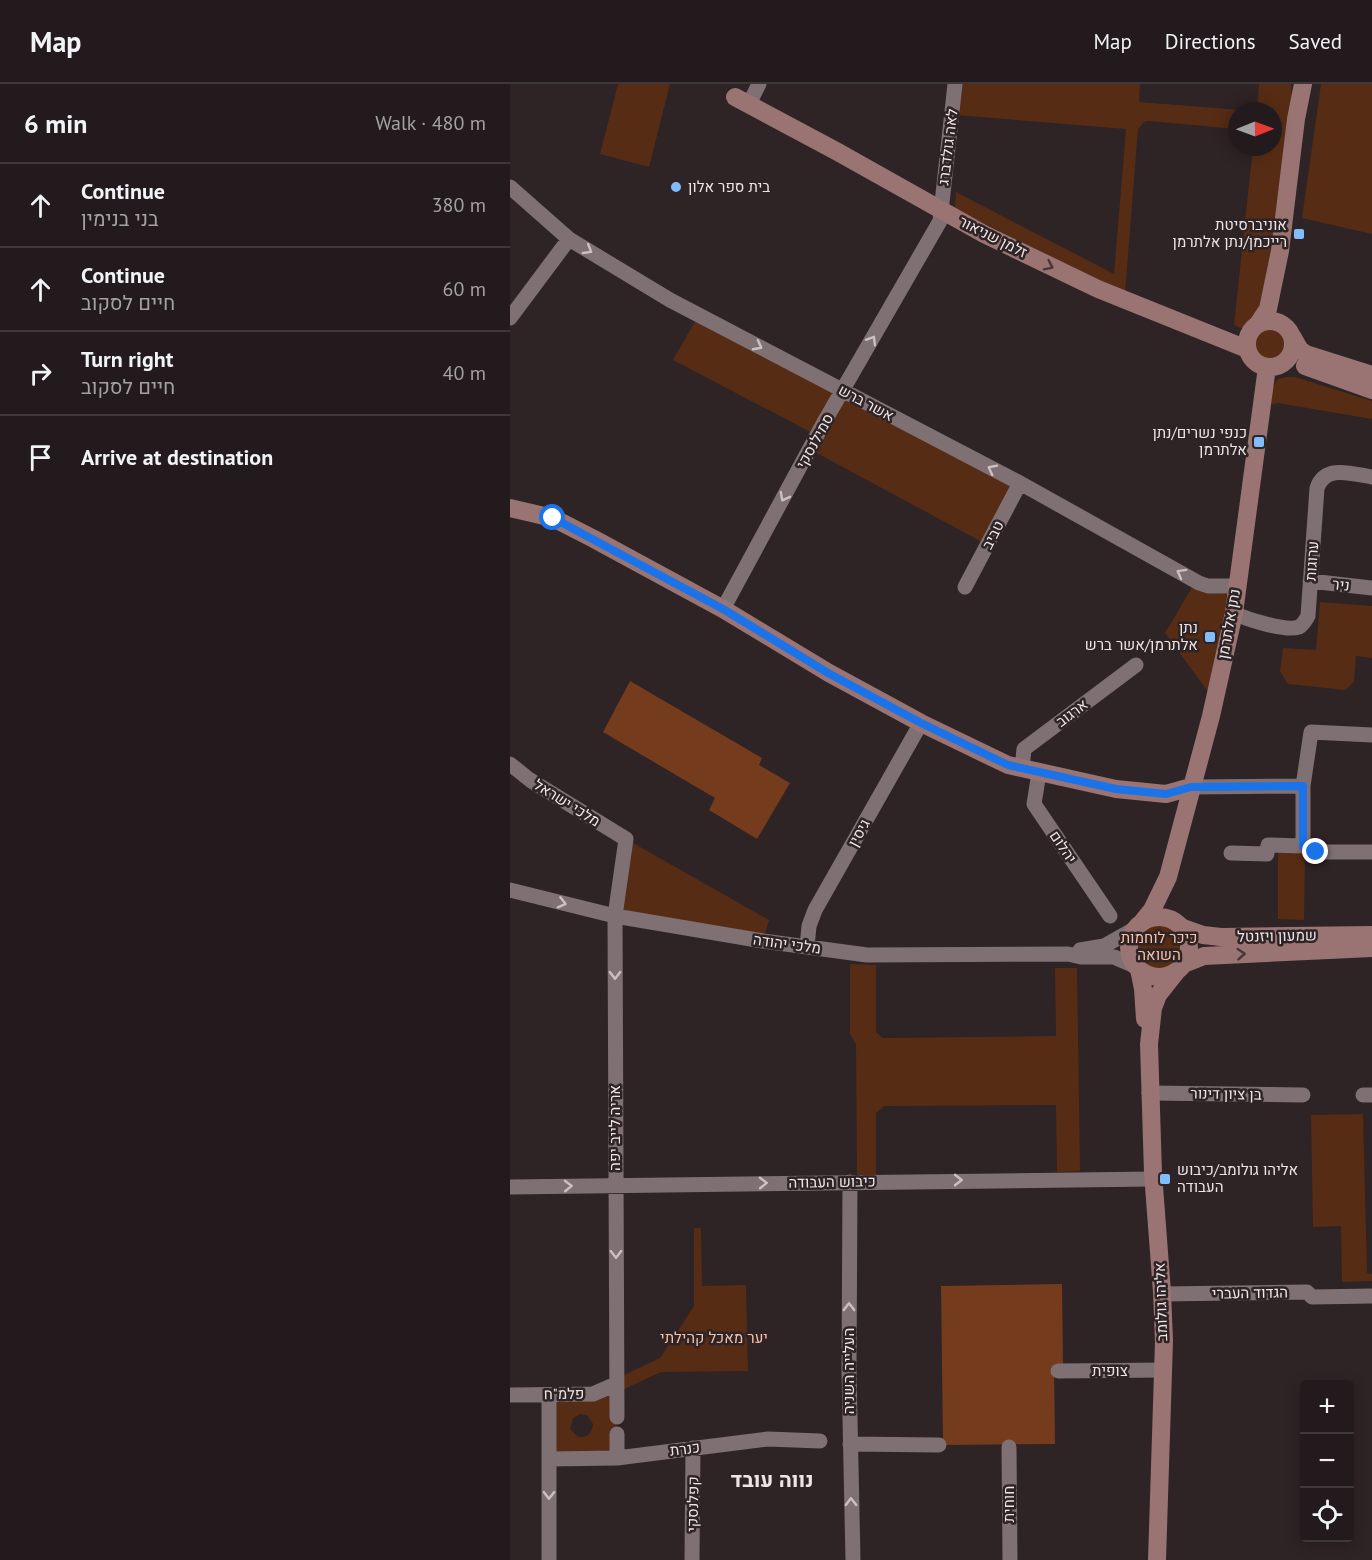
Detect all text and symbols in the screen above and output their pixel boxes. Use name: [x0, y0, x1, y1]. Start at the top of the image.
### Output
text: Map: [30, 23, 81, 60]
text: Map: [1093, 28, 1132, 55]
text: Directions: [1165, 28, 1256, 55]
text: Saved: [1289, 28, 1342, 55]
north arrow: [1228, 102, 1282, 156]
text: 6 min: [24, 107, 87, 140]
street label: לאה גולדברג: [933, 107, 962, 186]
text: Walk · 480 m: [375, 110, 486, 136]
text: Continue: [81, 177, 165, 205]
place label: בית ספר אלון: [688, 177, 770, 196]
marker: בית ספר אלון: [669, 180, 683, 194]
icon: ahead: [24, 189, 57, 222]
text: 380 m: [432, 192, 486, 218]
text: בני בנימין: [81, 206, 158, 232]
street label: זלמן שניאור: [956, 211, 1031, 262]
place label: אוניברסיטת רייכמן/נתן אלתרמן: [1172, 215, 1287, 251]
marker: אוניברסיטת רייכמן/נתן אלתרמן: [1292, 227, 1306, 241]
one-way arrow: [582, 243, 592, 255]
one-way arrow: [1042, 258, 1053, 270]
text: Continue: [81, 261, 165, 289]
icon: ahead: [24, 273, 57, 306]
text: 60 m: [443, 276, 486, 302]
text: חיים לסקוב: [81, 290, 175, 316]
one-way arrow: [865, 336, 876, 346]
one-way arrow: [752, 339, 762, 350]
text: Turn right: [81, 345, 173, 373]
icon: right: [24, 357, 57, 390]
text: 40 m: [443, 360, 486, 386]
text: חיים לסקוב: [81, 374, 175, 400]
street label: אשר ברש: [835, 380, 897, 425]
street label: סמילנסקי: [792, 410, 837, 472]
place label: כנפי נשרים/נתן אלתרמן: [1152, 423, 1247, 459]
marker: כנפי נשרים/נתן אלתרמן: [1252, 435, 1266, 449]
icon: arrive: [24, 441, 57, 474]
text: Arrive at destination: [81, 443, 273, 471]
one-way arrow: [987, 464, 998, 476]
one-way arrow: [780, 491, 791, 501]
route start: [539, 504, 565, 530]
street label: טביב: [977, 517, 1008, 552]
street label: ערוגות: [1301, 540, 1322, 582]
one-way arrow: [1177, 569, 1187, 581]
street label: ניר: [1331, 574, 1351, 595]
street label: נתן אלתרמן: [1213, 587, 1244, 661]
place label: נתן אלתרמן/אשר ברש: [1085, 618, 1198, 654]
marker: נתן אלתרמן/אשר ברש: [1203, 630, 1217, 644]
street label: ארגוב: [1052, 694, 1091, 731]
street label: מלכי ישראל: [530, 775, 604, 830]
street label: גיסין: [843, 815, 874, 850]
street label: יהלום: [1046, 827, 1081, 867]
route end: [1302, 838, 1328, 864]
one-way arrow: [557, 895, 567, 908]
street label: שמעון ויזנטל: [1237, 925, 1317, 946]
park label: כיכר לוחמות השואה: [1121, 928, 1197, 964]
street label: מלכי יהודה: [752, 929, 822, 958]
one-way arrow: [1236, 947, 1245, 960]
one-way arrow: [609, 970, 621, 979]
street label: בן ציון דינור: [1190, 1083, 1262, 1104]
street label: אריה לייב יפה: [605, 1085, 624, 1171]
place label: אליהו גולומב/כיבוש העבודה: [1177, 1160, 1298, 1196]
street label: כיבוש העבודה: [788, 1171, 876, 1192]
marker: אליהו גולומב/כיבוש העבודה: [1158, 1172, 1172, 1186]
one-way arrow: [954, 1174, 963, 1186]
one-way arrow: [759, 1177, 768, 1189]
one-way arrow: [564, 1180, 573, 1193]
one-way arrow: [610, 1249, 622, 1258]
street label: אליהו גולומב: [1150, 1262, 1171, 1342]
street label: הגדוד העברי: [1212, 1282, 1288, 1303]
one-way arrow: [843, 1302, 855, 1311]
park label: יער מאכל קהילתי: [660, 1328, 768, 1347]
street label: העלייה השניה: [839, 1328, 858, 1414]
street label: צופית: [1092, 1361, 1128, 1380]
map controls: [1300, 1380, 1354, 1542]
button: +: [1300, 1380, 1354, 1434]
street label: פלמ"ח: [543, 1384, 585, 1403]
button: −: [1300, 1434, 1354, 1488]
street label: כנרת: [669, 1437, 701, 1460]
district label: נווה עובד: [730, 1466, 814, 1493]
street label: קפלנסקי: [683, 1476, 702, 1532]
street label: חוחית: [999, 1486, 1018, 1522]
button: locate: [1300, 1488, 1354, 1542]
one-way arrow: [543, 1490, 555, 1499]
one-way arrow: [845, 1497, 858, 1506]

